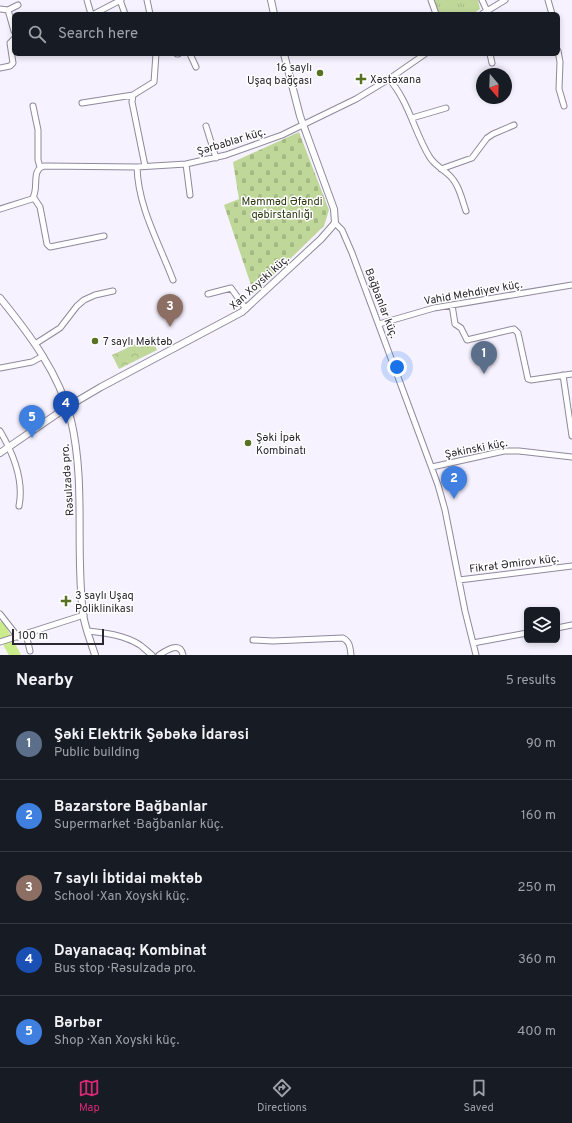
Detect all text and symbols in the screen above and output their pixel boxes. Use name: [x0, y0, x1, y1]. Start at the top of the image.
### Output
search box: [12, 12, 560, 56]
icon: search: [26, 23, 48, 45]
text: Search here: [58, 25, 138, 44]
place label: 16 saylı Uşaq bağçası: [247, 61, 312, 88]
marker: 16 saylı Uşaq bağçası: [315, 68, 325, 78]
north arrow: [476, 68, 512, 104]
marker: Xəstəxana: [355, 73, 367, 85]
place label: Xəstəxana: [370, 73, 421, 87]
street label: Şərbablar küç.: [195, 125, 267, 159]
park label: Məmməd Əfəndi qəbirstanlığı: [241, 195, 323, 222]
street label: Xan Xoyski küç.: [227, 252, 292, 313]
street label: Bağbanlar küç.: [361, 266, 401, 340]
street label: Vahid Mehdiyev küç.: [423, 277, 524, 309]
pin: 3: [157, 294, 183, 327]
place label: 7 saylı Məktəb: [103, 335, 173, 349]
marker: 7 saylı Məktəb: [90, 336, 100, 346]
pin: 1: [471, 341, 497, 374]
your location: [387, 357, 407, 377]
pin: 4: [53, 391, 79, 424]
pin: 5: [19, 405, 45, 438]
place label: Şəki İpək Kombinatı: [256, 430, 306, 458]
street label: Şəkinski küç.: [444, 436, 509, 462]
marker: Şəki İpək Kombinatı: [243, 438, 253, 448]
street label: Rəsulzadə pro.: [58, 443, 78, 516]
pin: 2: [441, 466, 467, 499]
street label: Fikrət Əmirov küç.: [468, 552, 560, 576]
place label: 3 saylı Uşaq Poliklinikası: [75, 589, 134, 616]
marker: 3 saylı Uşaq Poliklinikası: [60, 595, 72, 607]
map controls: [524, 607, 560, 643]
button: layers: [524, 607, 560, 643]
scale bar: [12, 627, 104, 646]
text: 100 m: [18, 629, 48, 643]
text: Nearby: [16, 670, 73, 692]
text: 5 results: [506, 673, 556, 689]
text: Şəki Elektrik Şəbəkə İdarəsi: [54, 726, 249, 745]
text: 1: [26, 736, 32, 752]
text: 90 m: [526, 736, 556, 752]
text: Public building: [54, 745, 140, 761]
text: Bazarstore Bağbanlar: [54, 798, 208, 817]
text: 2: [25, 808, 33, 824]
text: 160 m: [521, 808, 556, 824]
text: Supermarket · Bağbanlar küç.: [54, 817, 223, 833]
text: 7 saylı İbtidai məktəb: [54, 870, 203, 889]
text: 3: [25, 880, 33, 896]
text: 250 m: [518, 880, 556, 896]
text: School · Xan Xoyski küç.: [54, 889, 189, 905]
text: Dayanacaq: Kombinat: [54, 942, 207, 961]
text: 4: [25, 952, 33, 968]
text: 360 m: [518, 952, 556, 968]
text: Bus stop · Rəsulzadə pro.: [54, 961, 196, 977]
text: Bərbər: [54, 1014, 102, 1033]
text: 5: [25, 1024, 33, 1040]
text: 400 m: [517, 1024, 556, 1040]
text: Shop · Xan Xoyski küç.: [54, 1033, 179, 1049]
tab: Map: [78, 1077, 100, 1115]
tab: Directions: [257, 1077, 307, 1115]
tab: Saved: [463, 1077, 494, 1115]

